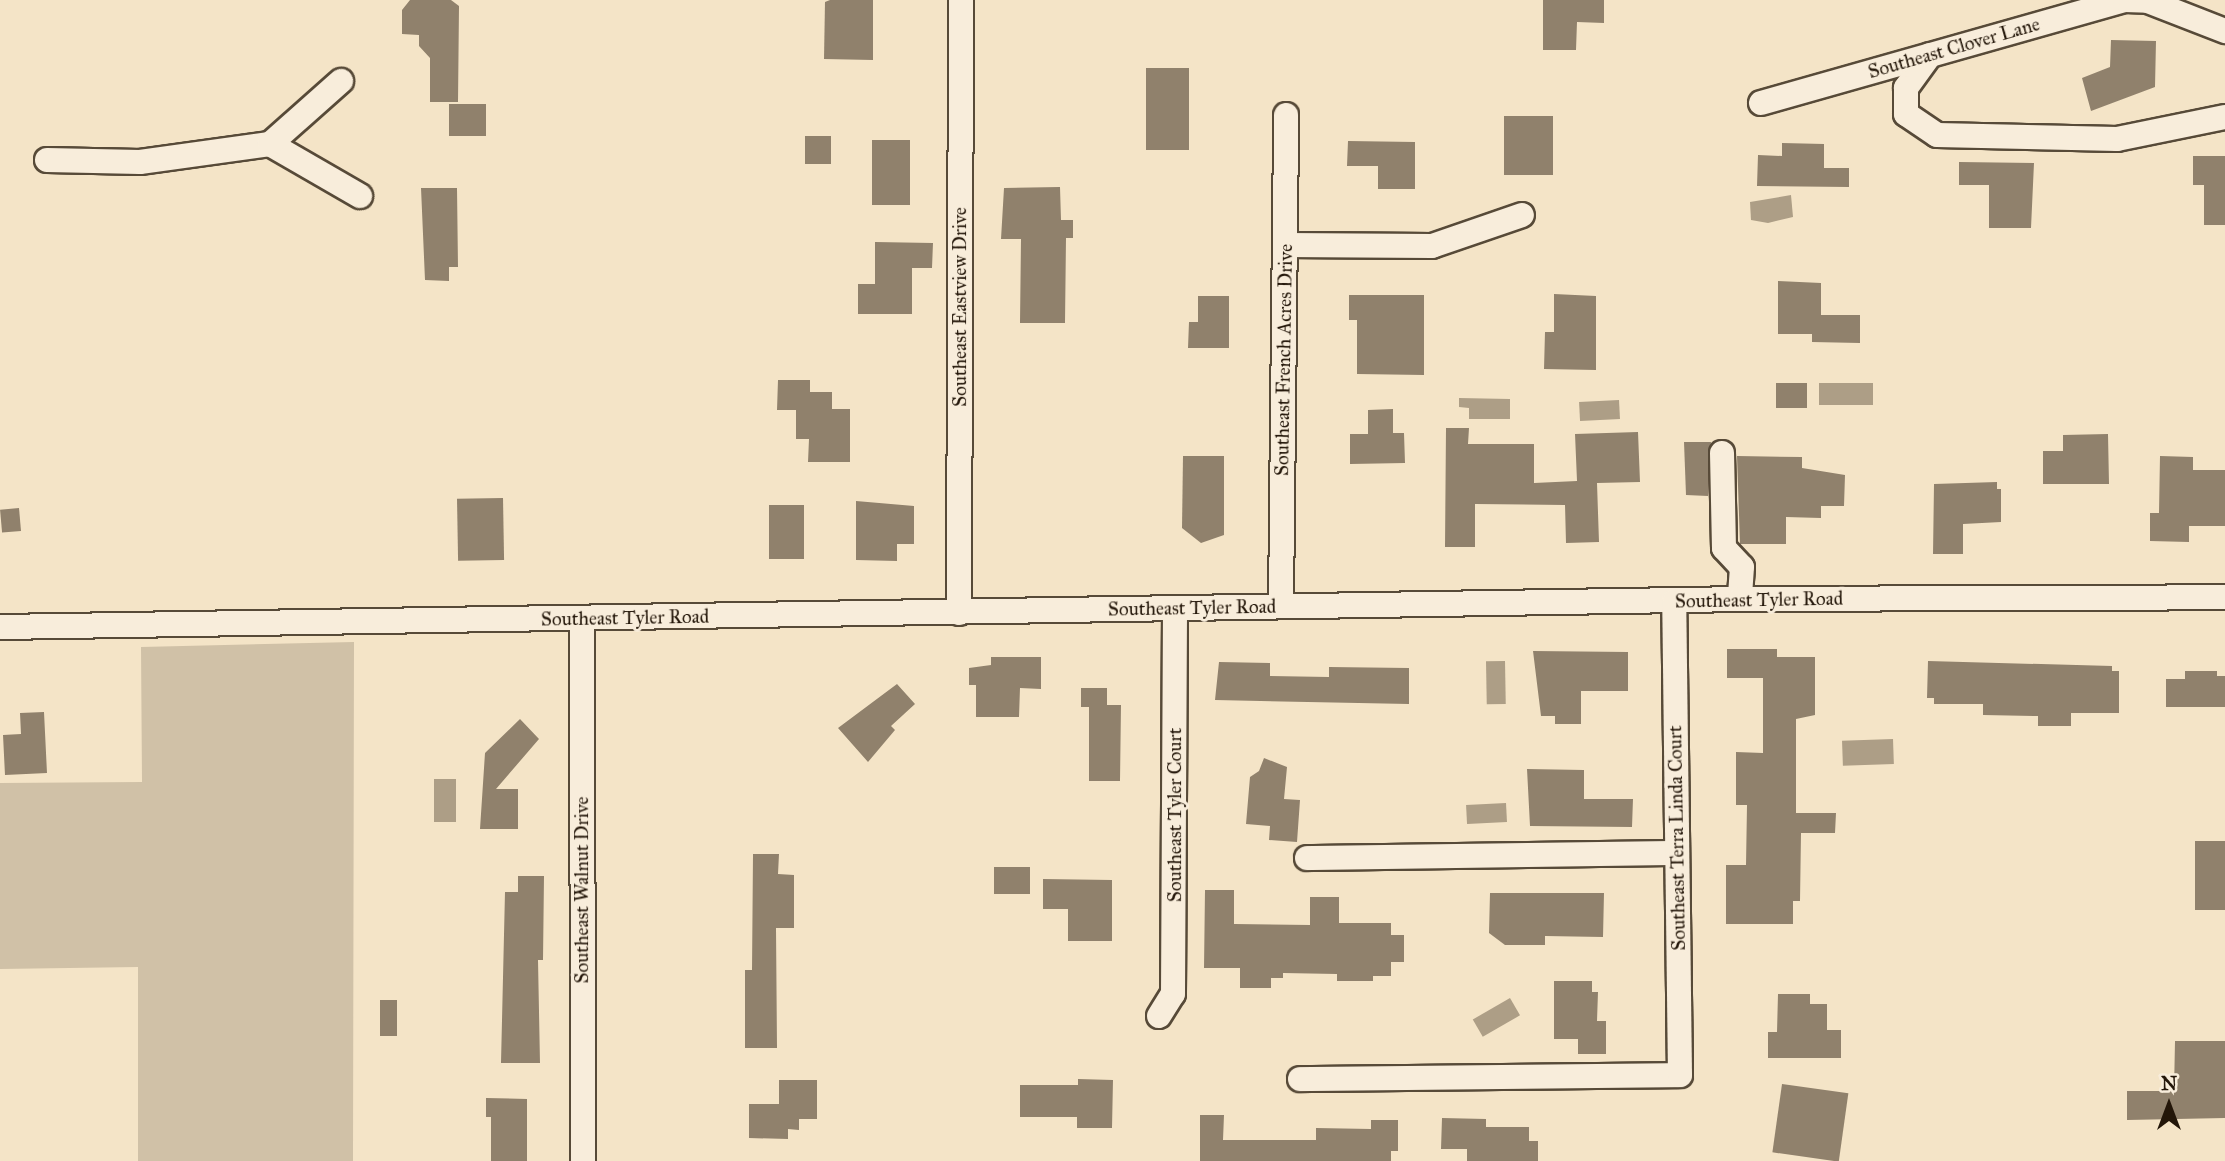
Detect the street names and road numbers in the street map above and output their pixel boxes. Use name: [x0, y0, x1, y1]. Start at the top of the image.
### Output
street label: Southeast Clover Lane: [1866, 13, 2042, 83]
street label: Southeast Eastview Drive: [949, 207, 971, 407]
street label: Southeast French Acres Drive: [1271, 244, 1297, 476]
street label: Southeast Tyler Road: [1675, 587, 1843, 613]
street label: Southeast Tyler Road: [1108, 595, 1276, 621]
street label: Southeast Tyler Road: [541, 605, 709, 631]
street label: Southeast Terra Linda Court: [1664, 725, 1690, 951]
street label: Southeast Tyler Court: [1164, 728, 1186, 902]
street label: Southeast Walnut Drive: [571, 796, 593, 984]

